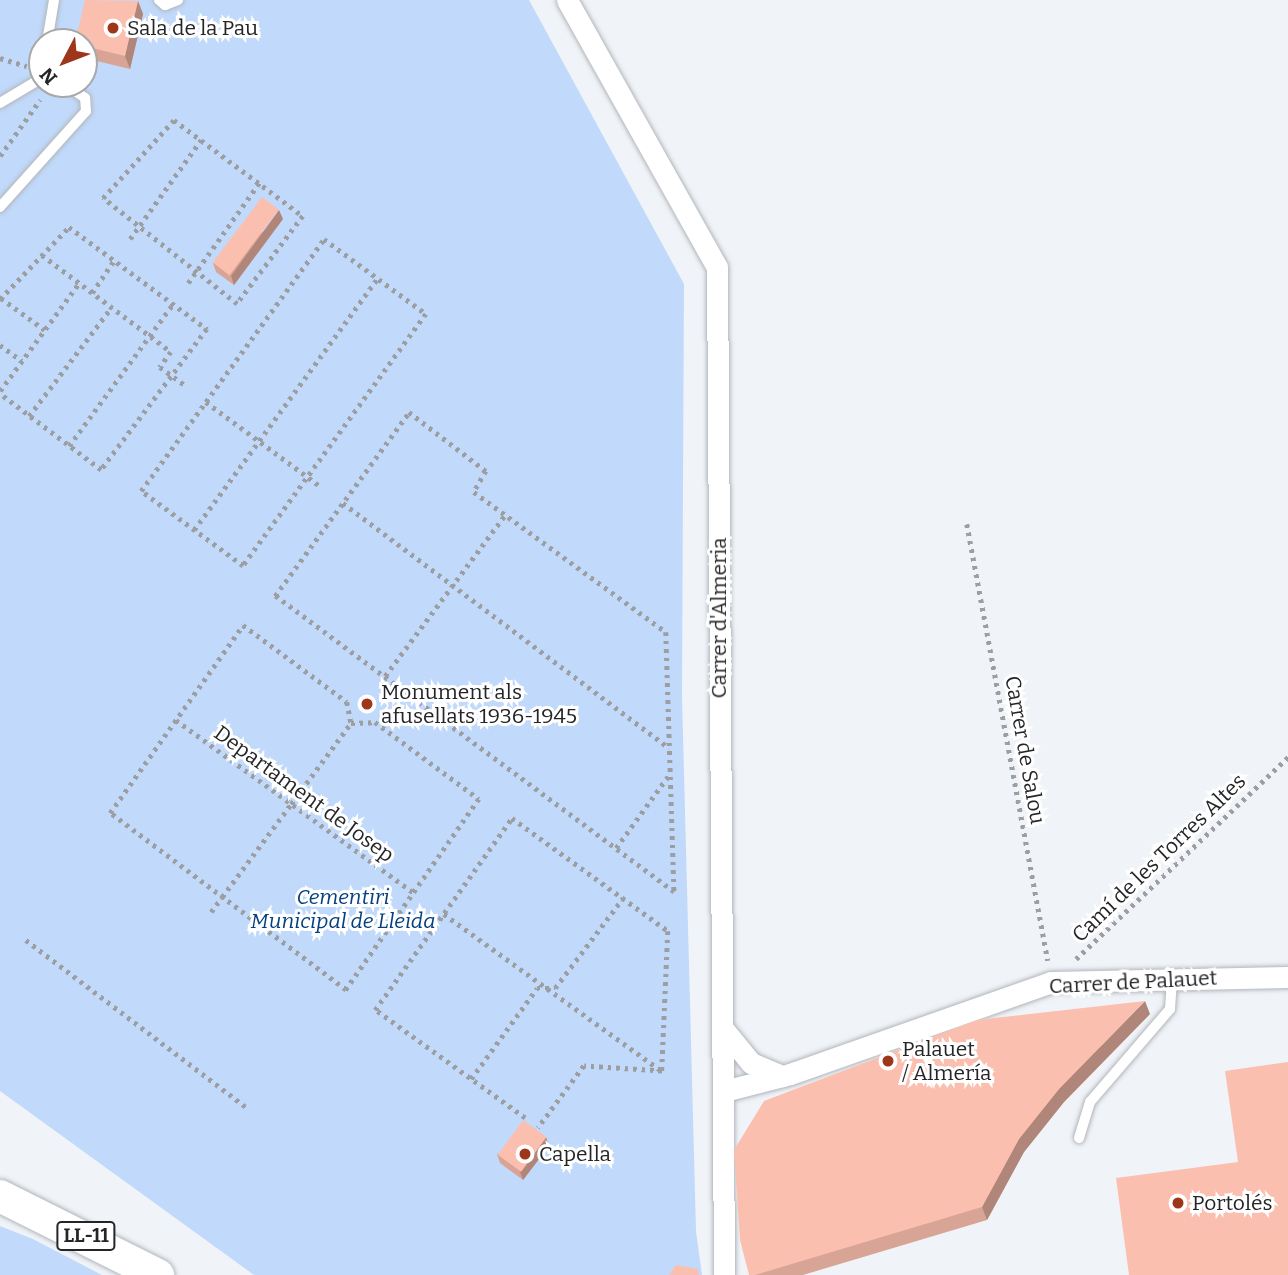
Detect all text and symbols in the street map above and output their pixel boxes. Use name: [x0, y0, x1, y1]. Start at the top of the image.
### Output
place label: Sala de la Pau: [127, 15, 258, 41]
marker: Sala de la Pau: [105, 20, 121, 36]
north arrow: [28, 28, 98, 98]
text: N: [35, 63, 62, 89]
street label: Carrer d'Almeria: [706, 538, 732, 698]
street label: Carrer de Salou: [1000, 674, 1050, 826]
place label: Monument als afusellats 1936-1945: [381, 679, 577, 729]
marker: Monument als afusellats 1936-1945: [359, 696, 375, 712]
street label: Departament de Josep: [209, 720, 399, 868]
street label: Camí de les Torres Altes: [1067, 769, 1251, 947]
park label: Cementiri Municipal de Lleida: [251, 884, 435, 934]
street label: Carrer de Palauet: [1048, 965, 1218, 999]
place label: Palauet / Almería: [902, 1036, 991, 1086]
marker: Palauet / Almería: [880, 1053, 896, 1069]
place label: Capella: [539, 1141, 611, 1167]
marker: Capella: [517, 1146, 533, 1162]
place label: Portolés: [1192, 1190, 1273, 1216]
marker: Portolés: [1170, 1195, 1186, 1211]
road number: LL-11: [56, 1220, 116, 1252]

